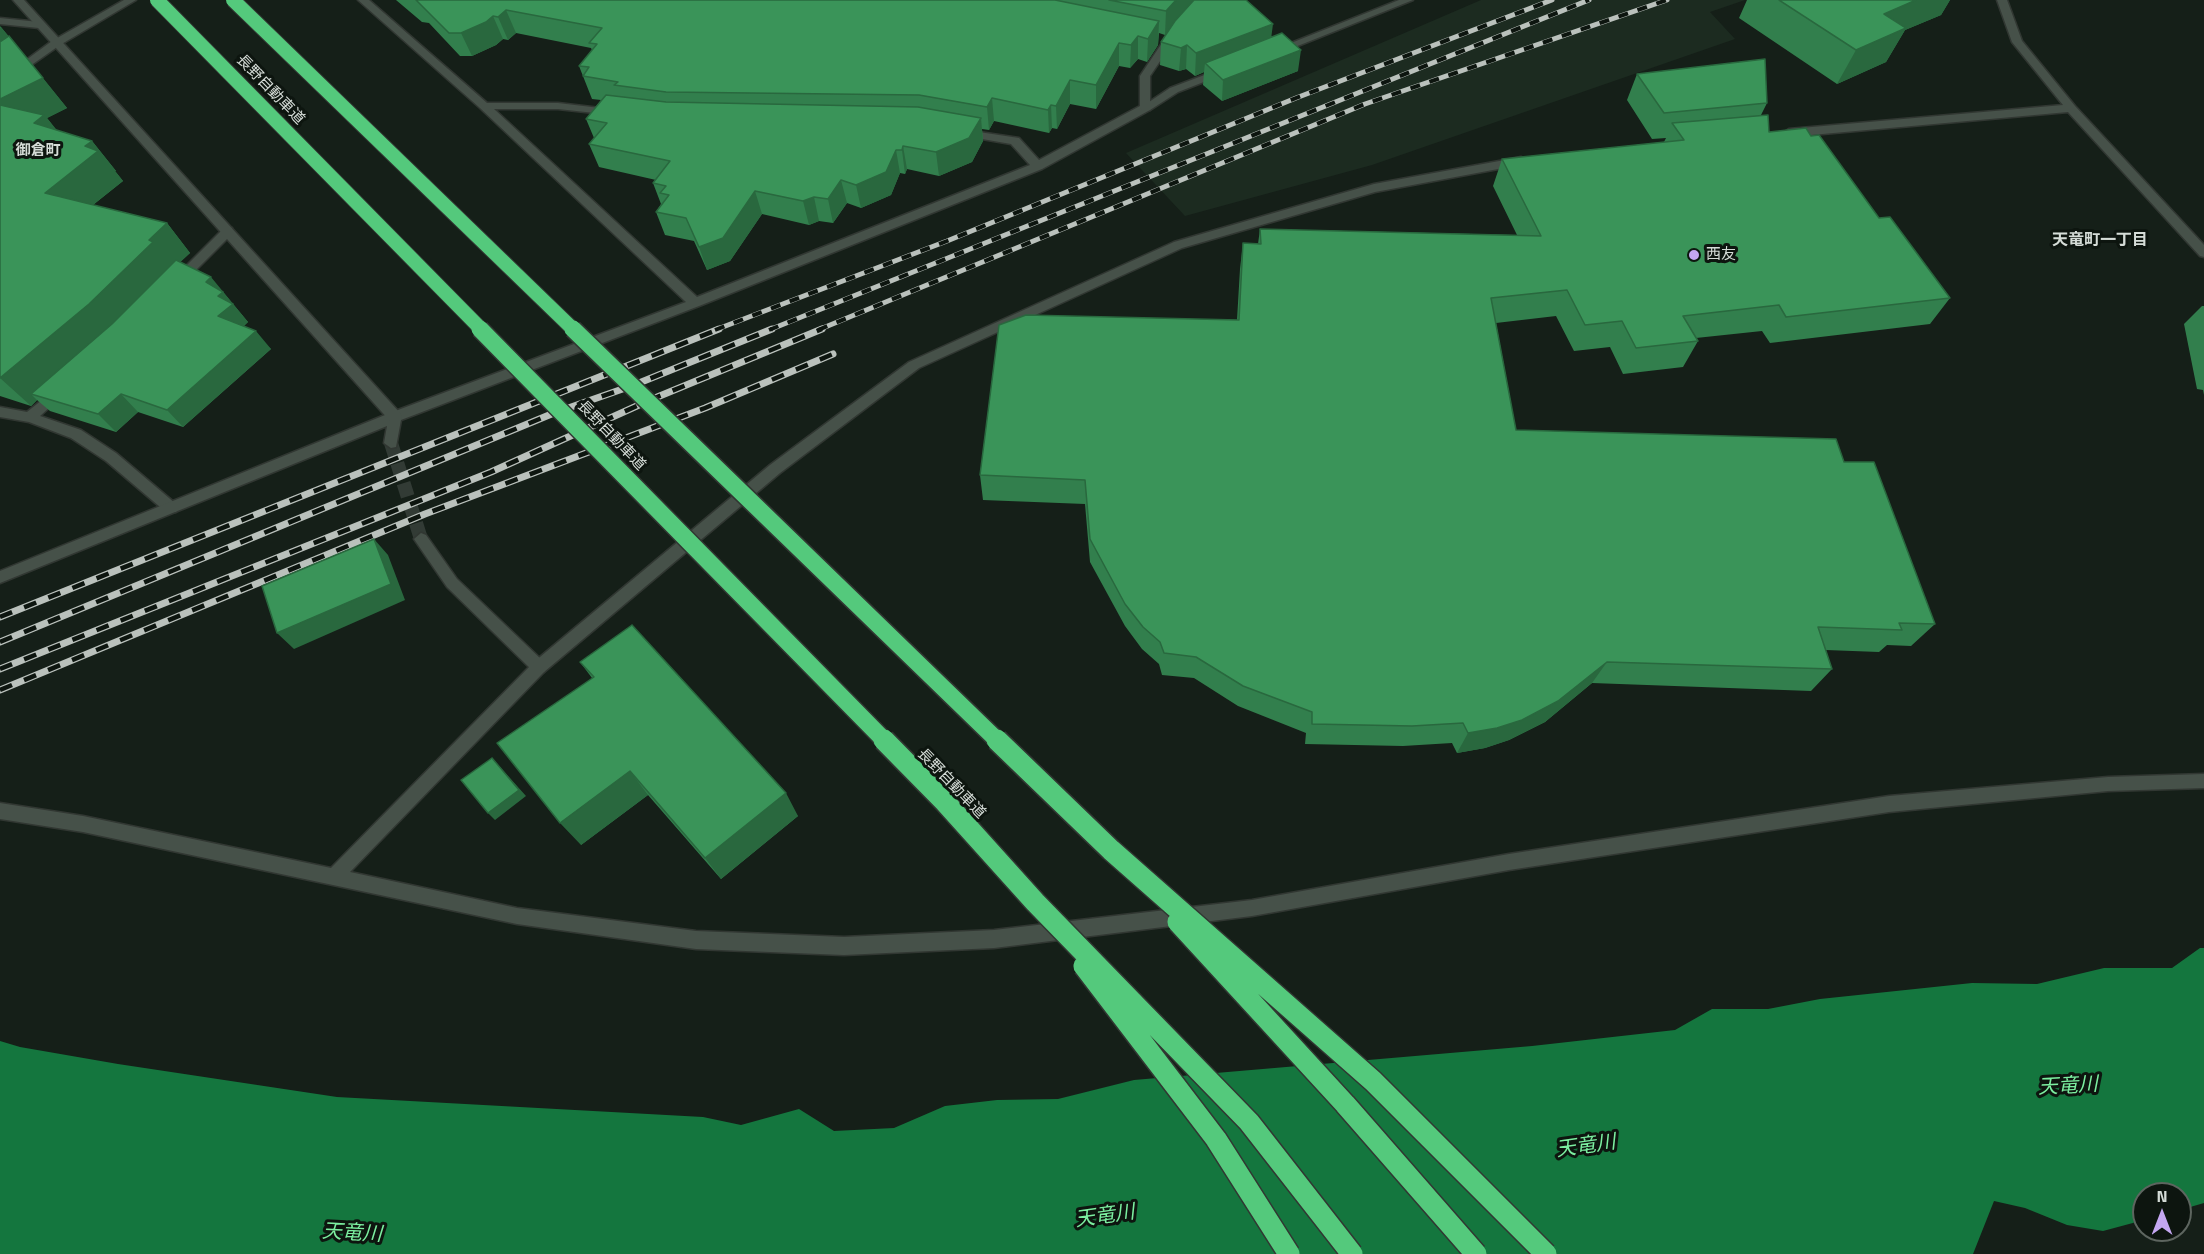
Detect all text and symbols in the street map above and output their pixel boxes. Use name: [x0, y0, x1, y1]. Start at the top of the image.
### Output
street label: 長野自動車道: [232, 51, 308, 129]
district label: 御倉町: [16, 142, 60, 160]
district label: 天竜町一丁目: [2052, 231, 2148, 251]
place label: 西友: [1706, 246, 1736, 264]
marker: 西友: [1687, 248, 1701, 262]
street label: 長野自動車道: [573, 397, 649, 475]
street label: 長野自動車道: [913, 745, 989, 823]
water label: 天竜川: [2037, 1073, 2099, 1101]
water label: 天竜川: [1555, 1131, 1617, 1163]
north arrow: [2132, 1182, 2192, 1242]
text: N: [2156, 1184, 2168, 1208]
water label: 天竜川: [1074, 1201, 1136, 1233]
water label: 天竜川: [321, 1220, 383, 1248]

